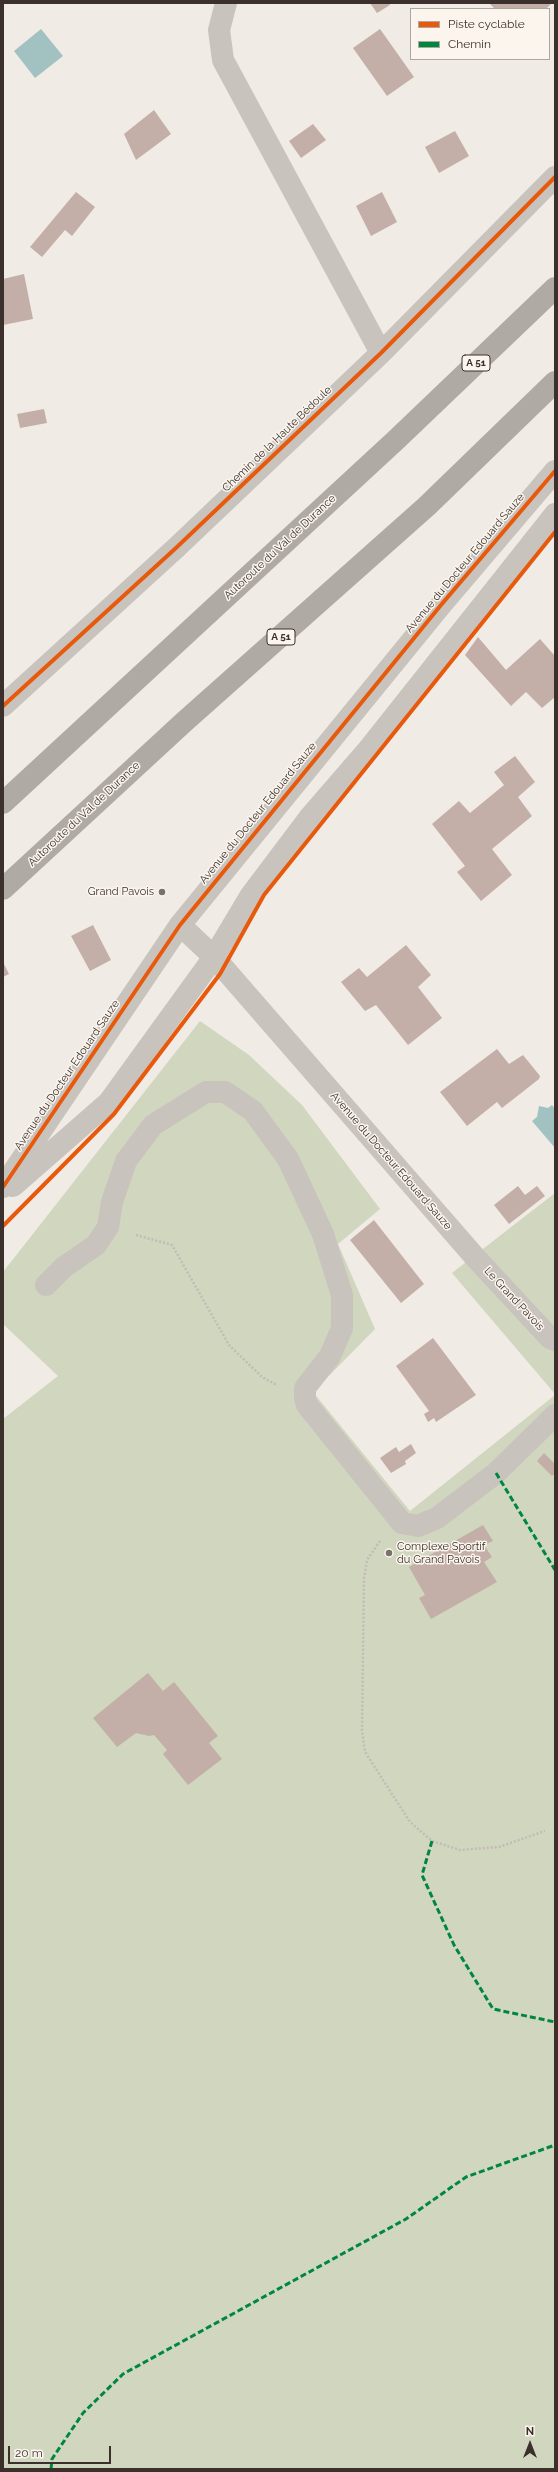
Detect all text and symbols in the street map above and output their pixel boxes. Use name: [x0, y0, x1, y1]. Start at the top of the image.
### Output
legend: [410, 8, 550, 60]
text: Piste cyclable: [448, 17, 525, 31]
text: Chemin: [448, 37, 491, 51]
road number: A 51: [462, 355, 490, 371]
street label: Chemin de la Haute Bédoule: [220, 383, 334, 495]
street label: Avenue du Docteur Edouard Sauze: [403, 491, 527, 635]
street label: Autoroute du Val de Durance: [222, 492, 338, 602]
road number: A 51: [267, 629, 295, 645]
street label: Avenue du Docteur Edouard Sauze: [197, 740, 319, 886]
street label: Autoroute du Val de Durance: [26, 759, 142, 869]
place label: Grand Pavois: [88, 885, 154, 899]
marker: Grand Pavois: [157, 887, 167, 897]
street label: Avenue du Docteur Edouard Sauze: [12, 998, 122, 1152]
street label: Avenue du Docteur Edouard Sauze: [328, 1089, 454, 1233]
street label: Le Grand Pavois: [481, 1265, 547, 1333]
place label: Complexe Sportif du Grand Pavois: [397, 1540, 485, 1566]
marker: Complexe Sportif du Grand Pavois: [384, 1548, 394, 1558]
north arrow: [510, 2424, 550, 2464]
text: N: [526, 2425, 534, 2438]
scale bar: [10, 2438, 113, 2464]
text: 20 m: [15, 2446, 43, 2460]

